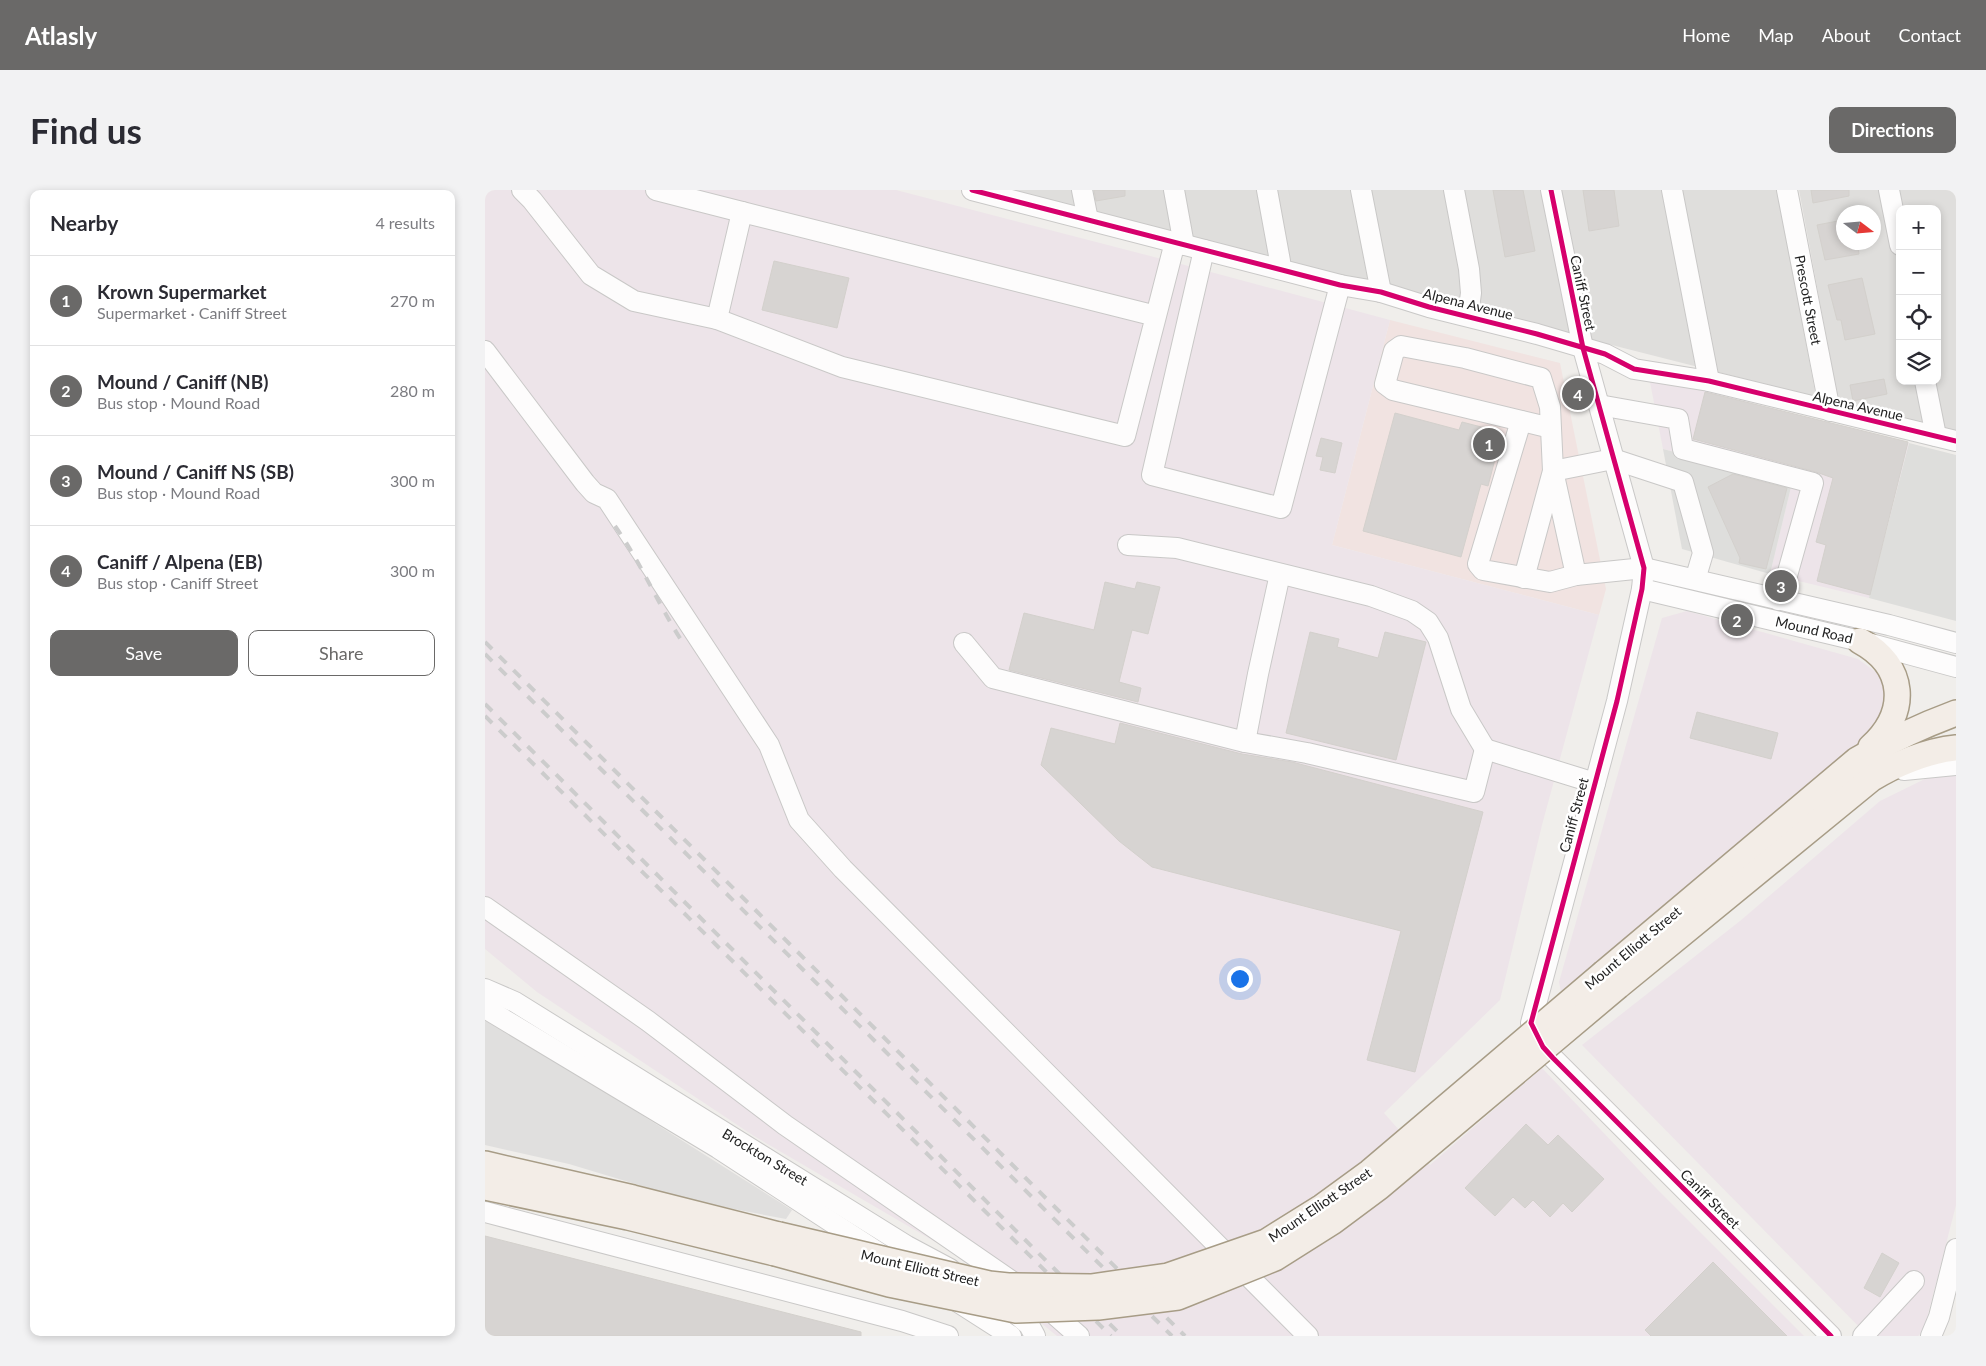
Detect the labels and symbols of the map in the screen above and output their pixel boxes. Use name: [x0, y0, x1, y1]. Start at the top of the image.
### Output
north arrow: [1836, 205, 1881, 250]
street label: Caniff Street: [1567, 253, 1600, 332]
street label: Prescott Street: [1791, 254, 1826, 346]
street label: Alpena Avenue: [1421, 284, 1515, 323]
pin: 4: [1562, 375, 1594, 413]
street label: Alpena Avenue: [1811, 387, 1905, 424]
pin: 1: [1473, 425, 1505, 463]
pin: 3: [1765, 567, 1797, 605]
pin: 2: [1721, 601, 1753, 639]
street label: Mound Road: [1774, 612, 1854, 647]
street label: Caniff Street: [1555, 775, 1592, 854]
street label: Mount Elliott Street: [1581, 902, 1684, 993]
your location: [1227, 966, 1253, 992]
street label: Brockton Street: [719, 1124, 811, 1189]
street label: Mount Elliott Street: [1265, 1164, 1374, 1245]
street label: Caniff Street: [1677, 1165, 1744, 1232]
street label: Mount Elliott Street: [859, 1246, 981, 1289]

